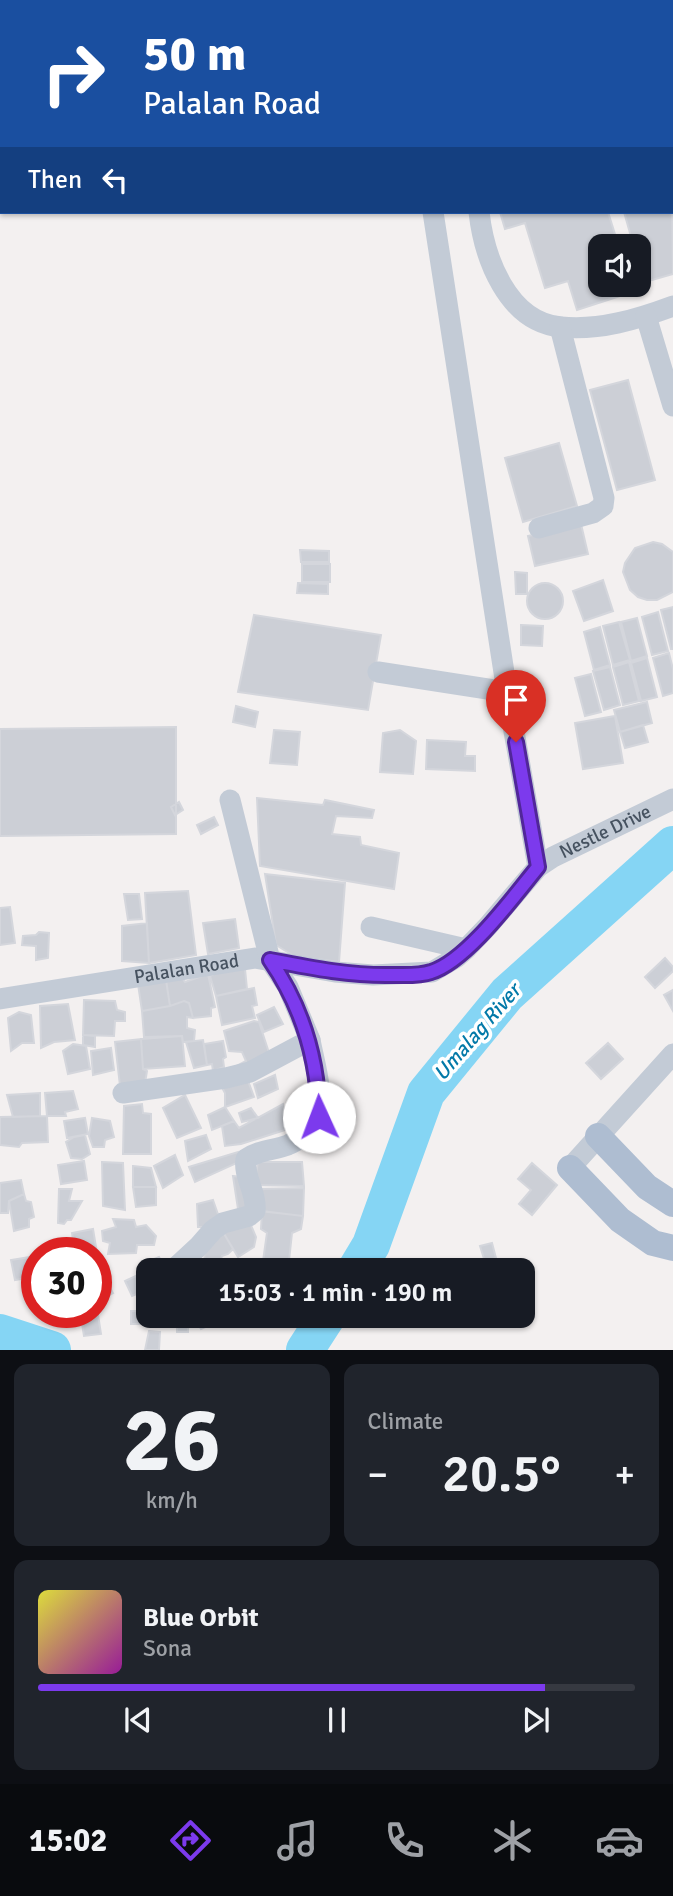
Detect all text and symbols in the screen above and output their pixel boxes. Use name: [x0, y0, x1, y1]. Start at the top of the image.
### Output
text: 50 m: [143, 24, 246, 84]
icon: right: [28, 28, 119, 119]
text: Palalan Road: [143, 84, 321, 123]
icon: left: [96, 161, 134, 199]
text: Then: [28, 164, 82, 196]
map controls: [588, 234, 651, 297]
button: sound: [588, 234, 651, 297]
pin: [486, 670, 546, 742]
icon: arrive: [497, 681, 535, 719]
street label: Nestle Drive: [555, 799, 655, 864]
street label: Palalan Road: [132, 949, 241, 989]
water label: Umalag River: [428, 976, 528, 1086]
position arrow: [282, 1080, 356, 1154]
speed limit sign: 30: [21, 1237, 112, 1328]
text: 15:03 · 1 min · 190 m: [219, 1277, 452, 1309]
text: 26: [123, 1384, 221, 1497]
text: Climate: [368, 1407, 443, 1436]
text: 20.5°: [442, 1442, 561, 1506]
text: −: [368, 1451, 388, 1498]
text: +: [614, 1451, 635, 1498]
text: km/h: [146, 1486, 198, 1515]
text: Blue Orbit: [143, 1602, 259, 1634]
text: Sona: [143, 1634, 192, 1663]
icon: previous: [119, 1701, 157, 1739]
icon: pause: [318, 1701, 356, 1739]
icon: next: [517, 1701, 555, 1739]
icon: directions: [166, 1816, 215, 1865]
icon: music: [273, 1816, 322, 1865]
icon: phone: [380, 1816, 429, 1865]
icon: climate: [488, 1816, 537, 1865]
icon: car: [595, 1816, 644, 1865]
text: 15:02: [29, 1821, 108, 1860]

